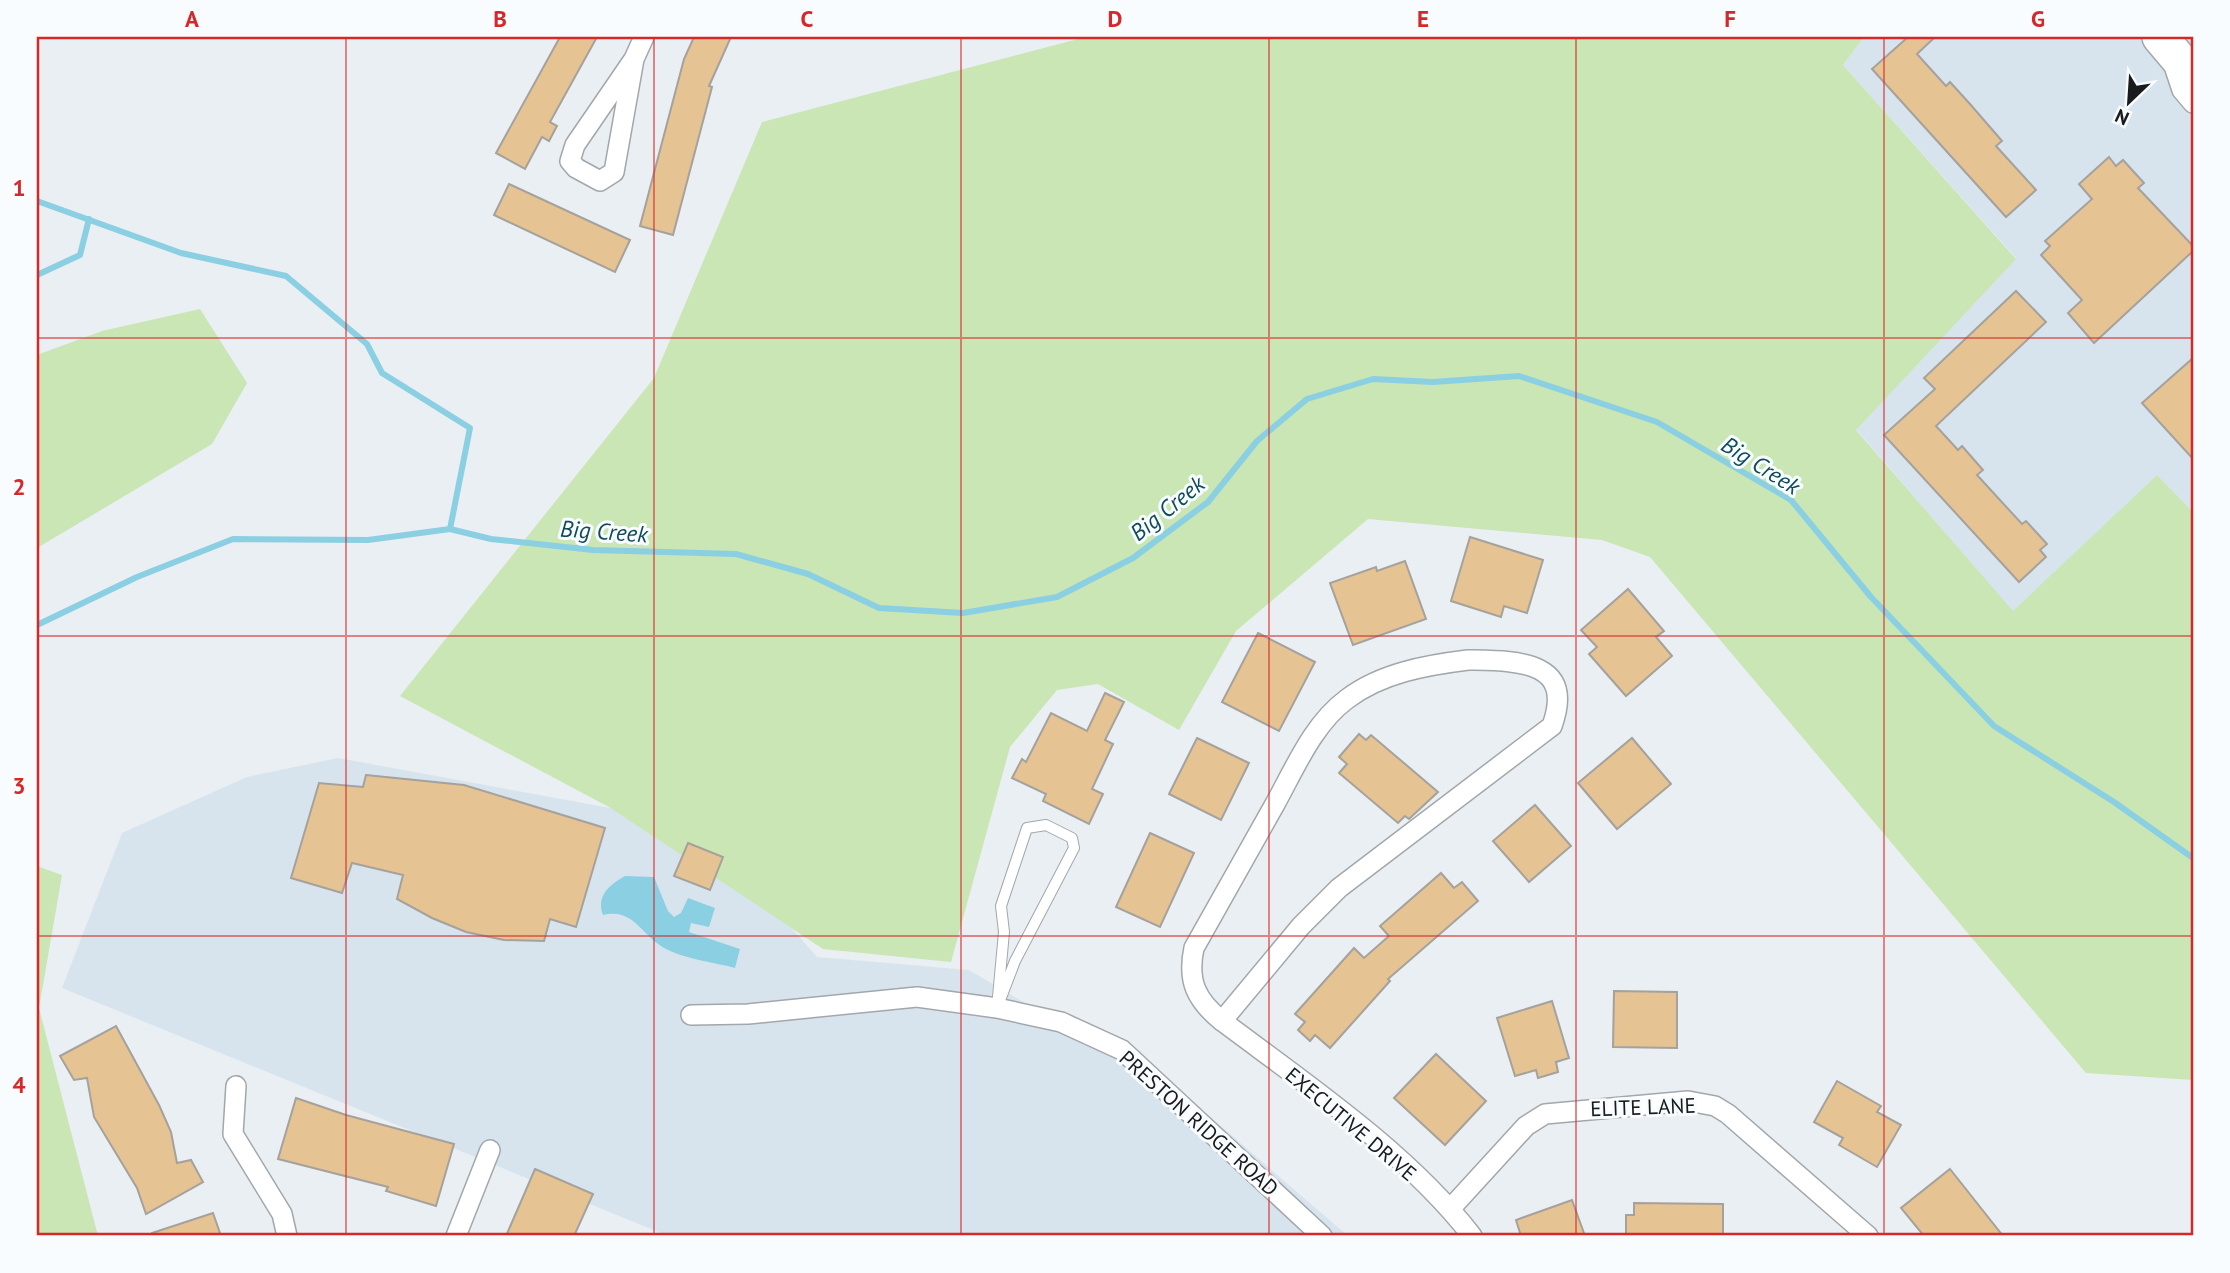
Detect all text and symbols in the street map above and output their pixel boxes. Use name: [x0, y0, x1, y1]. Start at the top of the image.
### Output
text: A: [185, 4, 199, 33]
text: B: [493, 4, 507, 33]
text: C: [801, 4, 814, 33]
text: D: [1108, 4, 1122, 33]
text: E: [1417, 4, 1429, 33]
text: F: [1724, 4, 1736, 33]
text: G: [2031, 4, 2045, 33]
north arrow: [2094, 66, 2164, 136]
text: N: [2111, 104, 2133, 131]
text: 1: [12, 173, 26, 202]
water label: Big Creek: [1716, 430, 1807, 501]
water label: Big Creek: [1124, 468, 1211, 547]
text: 2: [12, 472, 26, 501]
water label: Big Creek: [559, 513, 650, 549]
text: 3: [12, 771, 26, 800]
street label: PRESTON RIDGE ROAD: [1114, 1044, 1284, 1202]
street label: EXECUTIVE DRIVE: [1280, 1061, 1422, 1187]
text: 4: [12, 1070, 26, 1099]
street label: ELITE LANE: [1590, 1092, 1696, 1122]

